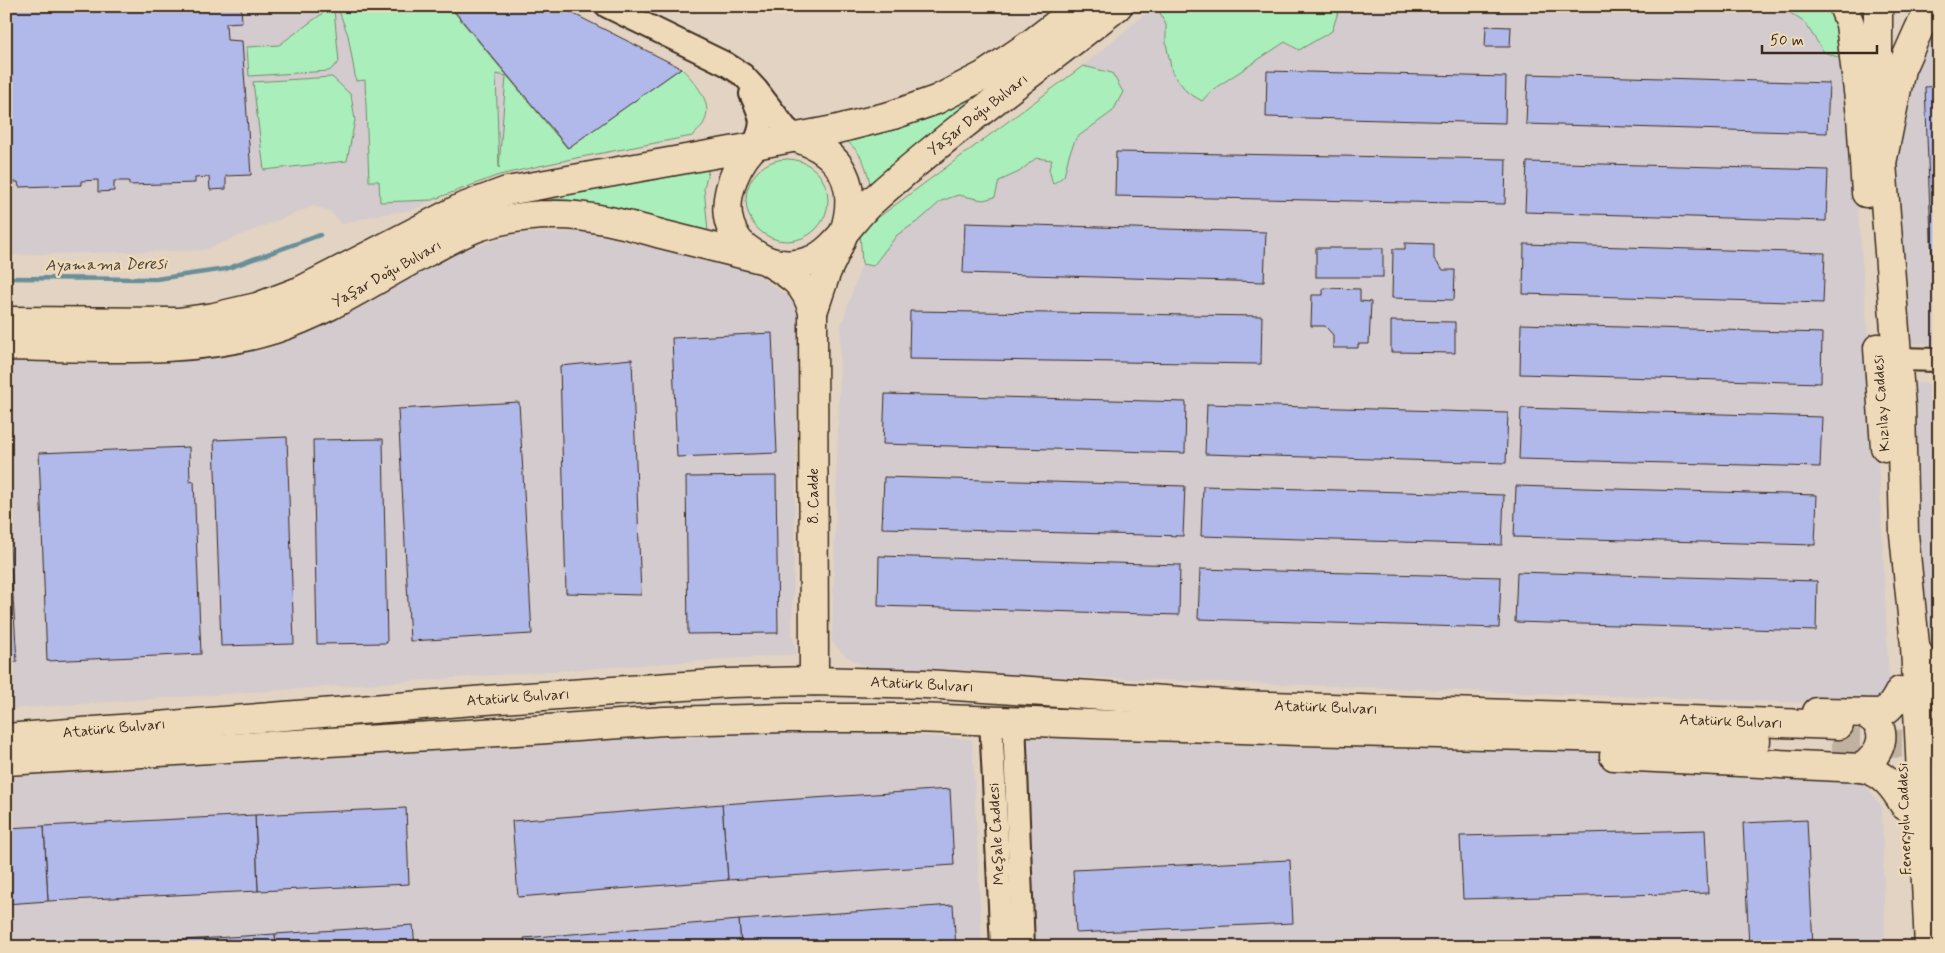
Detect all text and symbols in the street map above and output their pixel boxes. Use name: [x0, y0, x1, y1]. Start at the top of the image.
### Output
scale bar: [1762, 22, 1878, 54]
text: 50 m: [1770, 31, 1804, 51]
street label: Yaşar Doğu Bulvarı: [924, 69, 1032, 161]
street label: Yaşar Doğu Bulvarı: [329, 236, 445, 312]
water label: Ayamama Deresi: [45, 253, 168, 277]
street label: Kızılay Caddesi: [1869, 354, 1895, 452]
street label: 8. Cadde: [804, 468, 824, 524]
street label: Atatürk Bulvarı: [870, 672, 974, 698]
street label: Atatürk Bulvarı: [466, 684, 570, 712]
street label: Atatürk Bulvarı: [1274, 696, 1378, 720]
street label: Atatürk Bulvarı: [1679, 710, 1783, 734]
street label: Atatürk Bulvarı: [62, 715, 166, 743]
street label: Feneryolu Caddesi: [1893, 762, 1917, 876]
street label: Meşale Caddesi: [984, 782, 1010, 886]

